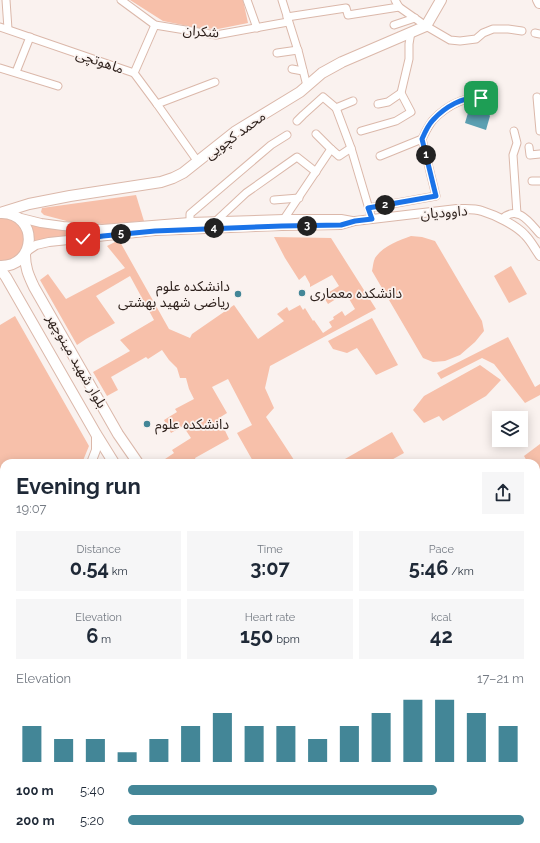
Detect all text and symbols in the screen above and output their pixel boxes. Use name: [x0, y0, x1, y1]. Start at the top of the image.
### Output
street label: شکران: [182, 21, 220, 42]
street label: ماهوتچی: [73, 45, 126, 79]
pin: [464, 81, 498, 115]
icon: arrive: [470, 87, 492, 109]
street label: محمد کچویی: [202, 108, 270, 164]
pin: 1: [416, 145, 436, 165]
text: 1: [423, 148, 429, 161]
pin: 2: [375, 195, 395, 215]
text: 2: [382, 198, 388, 211]
street label: داوودیان: [420, 202, 468, 223]
pin: 3: [297, 216, 317, 236]
pin: 4: [204, 218, 224, 238]
text: 3: [304, 219, 310, 232]
text: 4: [211, 221, 217, 234]
pin: [66, 222, 100, 256]
pin: 5: [111, 224, 131, 244]
text: 5: [118, 227, 124, 240]
icon: check: [72, 228, 94, 250]
place label: دانشکده علوم ریاضی شهید بهشتی: [118, 278, 230, 311]
place label: دانشکده معماری: [310, 285, 402, 302]
marker: دانشکده معماری: [297, 288, 307, 298]
marker: دانشکده علوم ریاضی شهید بهشتی: [233, 289, 243, 299]
street label: بلوار شهید مینوچهر: [41, 310, 110, 412]
map controls: [492, 411, 528, 447]
button: layers: [492, 411, 528, 447]
place label: دانشکده علوم: [155, 416, 229, 435]
marker: دانشکده علوم: [142, 419, 152, 429]
button: share: [482, 472, 524, 514]
text: Evening run: [16, 473, 141, 499]
text: 19:07: [16, 501, 46, 516]
text: Distance: [77, 543, 121, 556]
text: Time: [257, 543, 283, 556]
text: Pace: [429, 543, 454, 556]
text: 0.54: [70, 556, 109, 580]
text: 3:07: [250, 556, 290, 580]
text: 5:46: [409, 556, 448, 580]
text: km: [109, 565, 128, 578]
text: /km: [448, 565, 474, 578]
text: Elevation: [75, 611, 122, 624]
text: Heart rate: [245, 611, 295, 624]
text: kcal: [431, 611, 452, 624]
text: 6: [86, 624, 98, 648]
text: 150: [240, 624, 273, 648]
text: 42: [430, 624, 453, 648]
text: m: [98, 633, 111, 646]
text: bpm: [273, 633, 300, 646]
text: Elevation: [16, 671, 71, 686]
text: 17–21 m: [477, 671, 524, 686]
text: 100 m: [16, 783, 54, 798]
text: 5:40: [80, 783, 105, 798]
text: 200 m: [16, 813, 55, 828]
text: 5:20: [80, 813, 104, 828]

